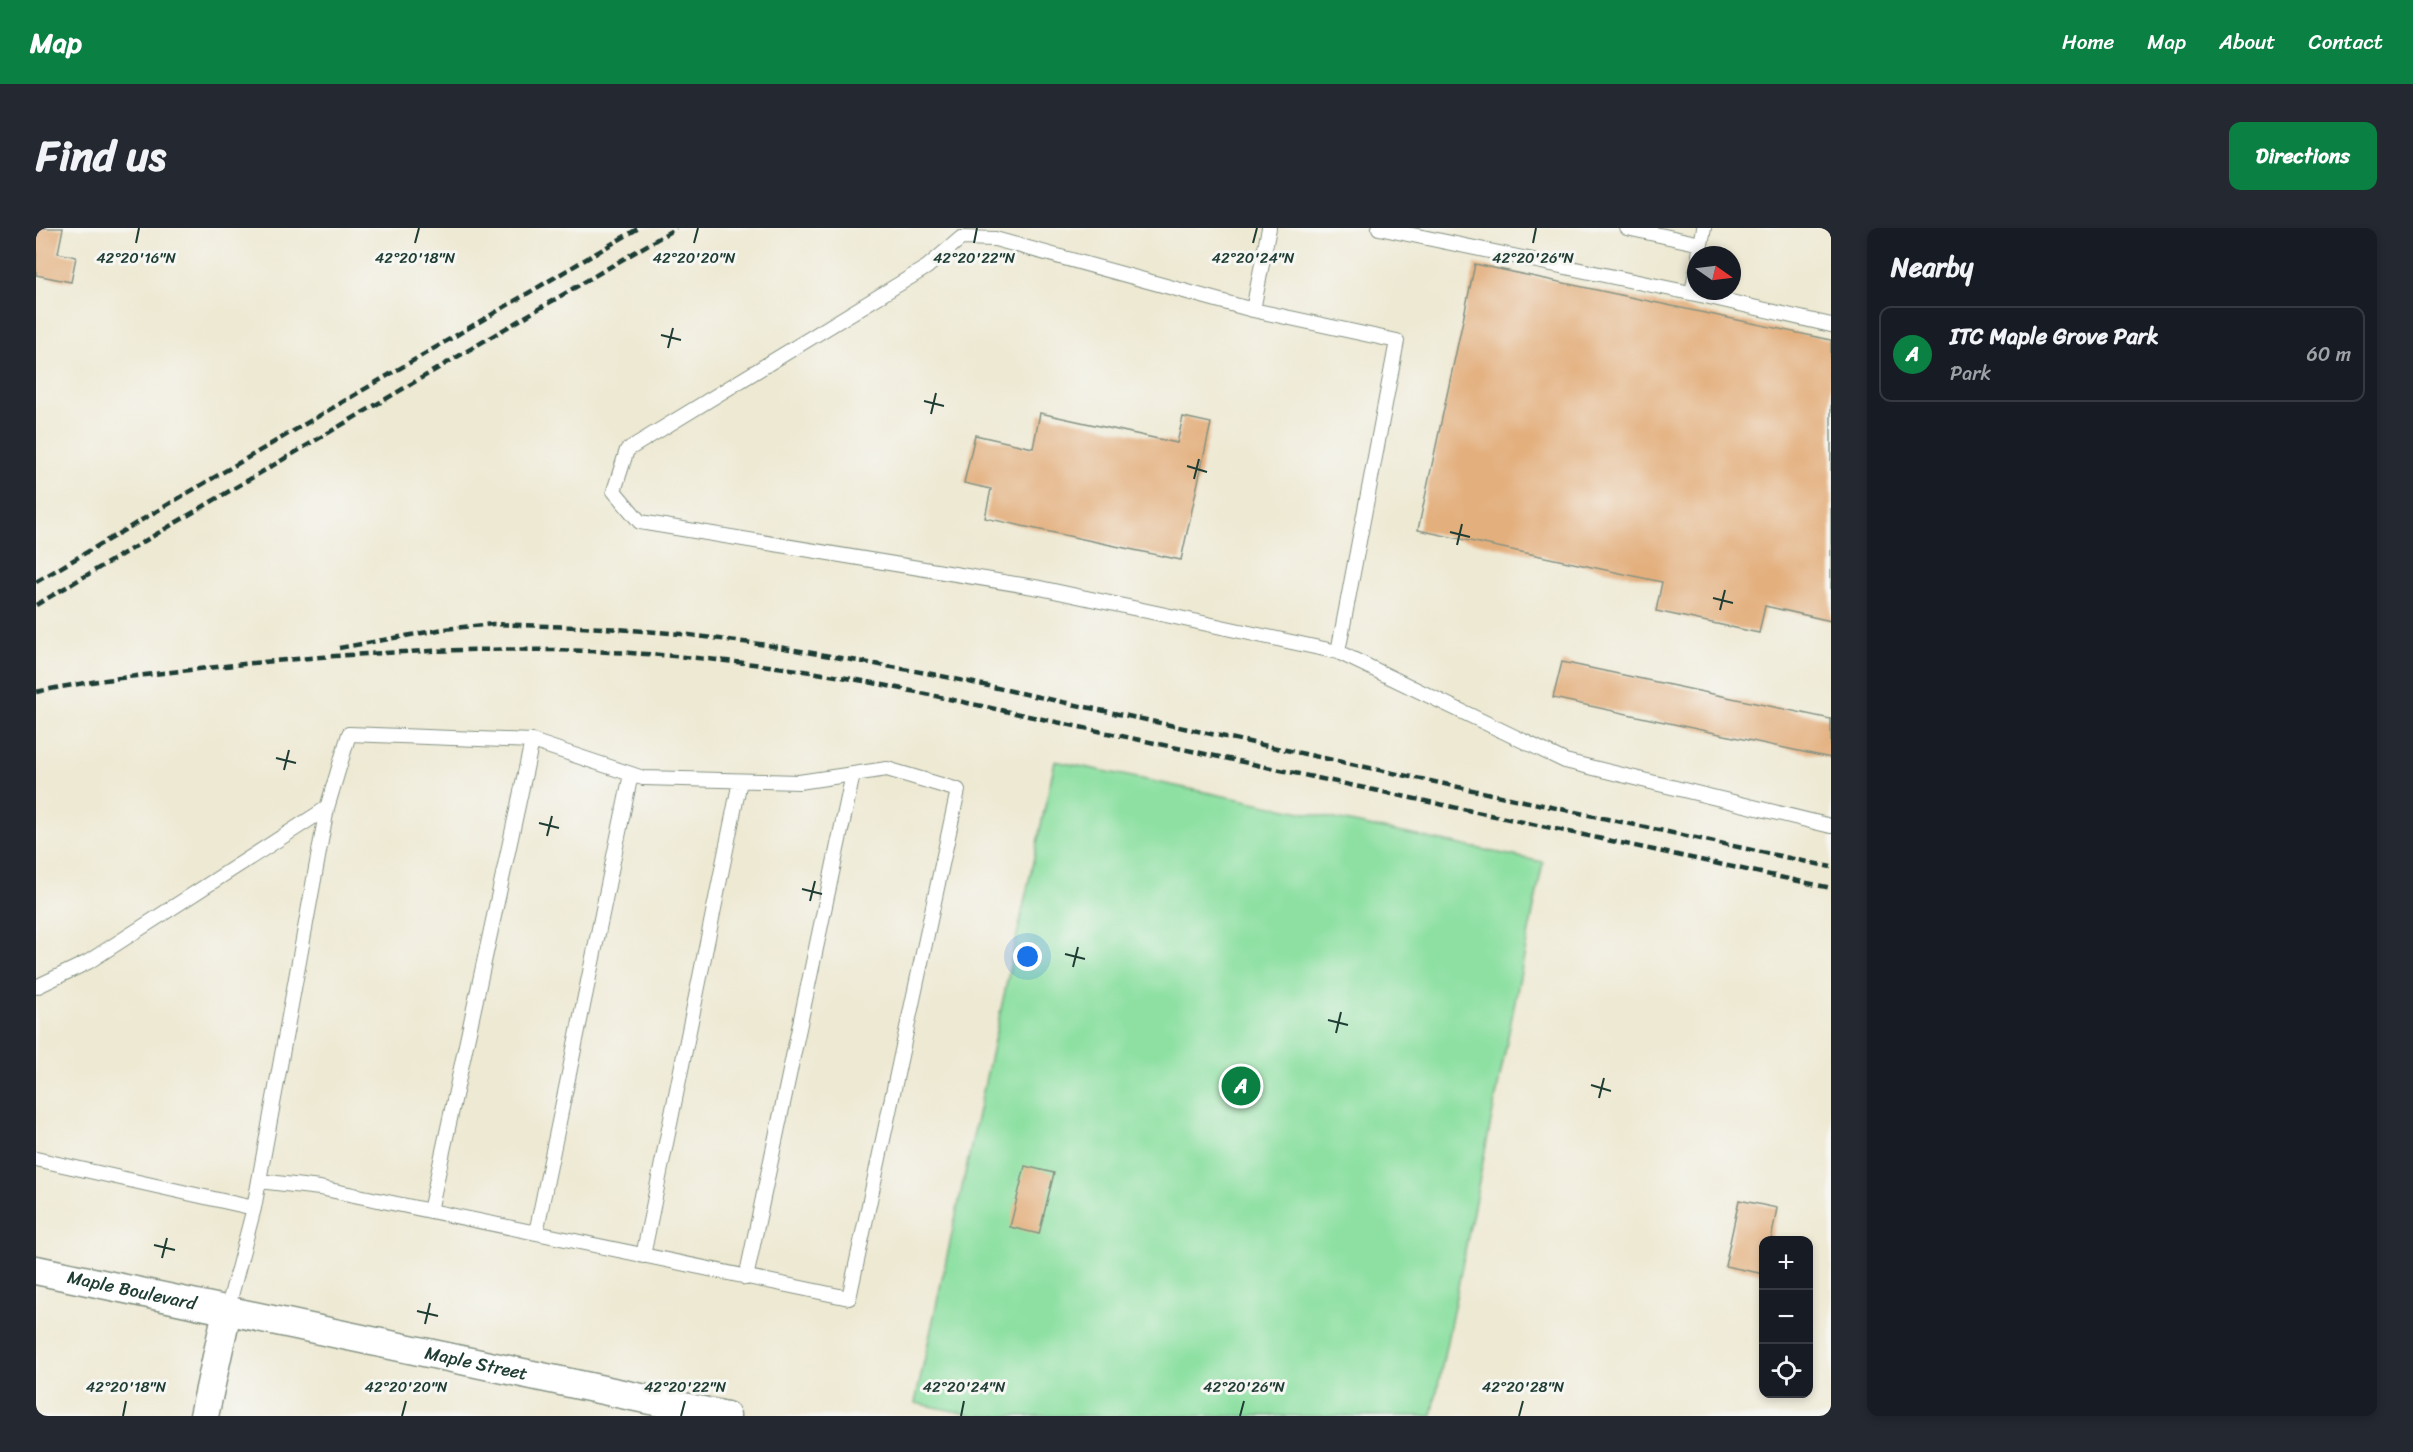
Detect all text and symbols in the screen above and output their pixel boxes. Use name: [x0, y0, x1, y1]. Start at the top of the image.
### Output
text: Map: [30, 18, 82, 67]
text: Home: [2062, 23, 2114, 61]
text: Map: [2147, 23, 2186, 61]
text: About: [2219, 23, 2276, 61]
text: Contact: [2309, 23, 2383, 61]
text: Find us: [36, 119, 166, 193]
button: Directions: [2229, 122, 2377, 190]
text: Nearby: [1891, 244, 1973, 290]
text: 42°20'16"N: [96, 245, 176, 271]
text: 42°20'18"N: [375, 245, 456, 271]
text: 42°20'20"N: [653, 245, 736, 271]
text: 42°20'22"N: [933, 245, 1016, 271]
text: 42°20'24"N: [1212, 245, 1295, 271]
text: 42°20'26"N: [1492, 245, 1575, 271]
north arrow: [1687, 246, 1741, 300]
text: ITC Maple Grove Park: [1950, 317, 2159, 356]
text: A: [1906, 337, 1919, 372]
text: 60 m: [2306, 337, 2351, 372]
text: Park: [1950, 356, 1991, 391]
your location: [1013, 942, 1042, 971]
pin: A: [1222, 1064, 1260, 1108]
map controls: [1759, 1236, 1813, 1398]
button: +: [1759, 1236, 1813, 1290]
street label: Maple Boulevard: [64, 1261, 201, 1320]
button: −: [1759, 1290, 1813, 1344]
street label: Maple Street: [422, 1337, 531, 1390]
button: locate: [1759, 1344, 1813, 1398]
text: 42°20'18"N: [86, 1374, 167, 1400]
text: 42°20'20"N: [365, 1374, 448, 1400]
text: 42°20'22"N: [644, 1374, 727, 1400]
text: 42°20'24"N: [923, 1374, 1006, 1400]
text: 42°20'26"N: [1203, 1374, 1286, 1400]
text: 42°20'28"N: [1482, 1374, 1565, 1400]

